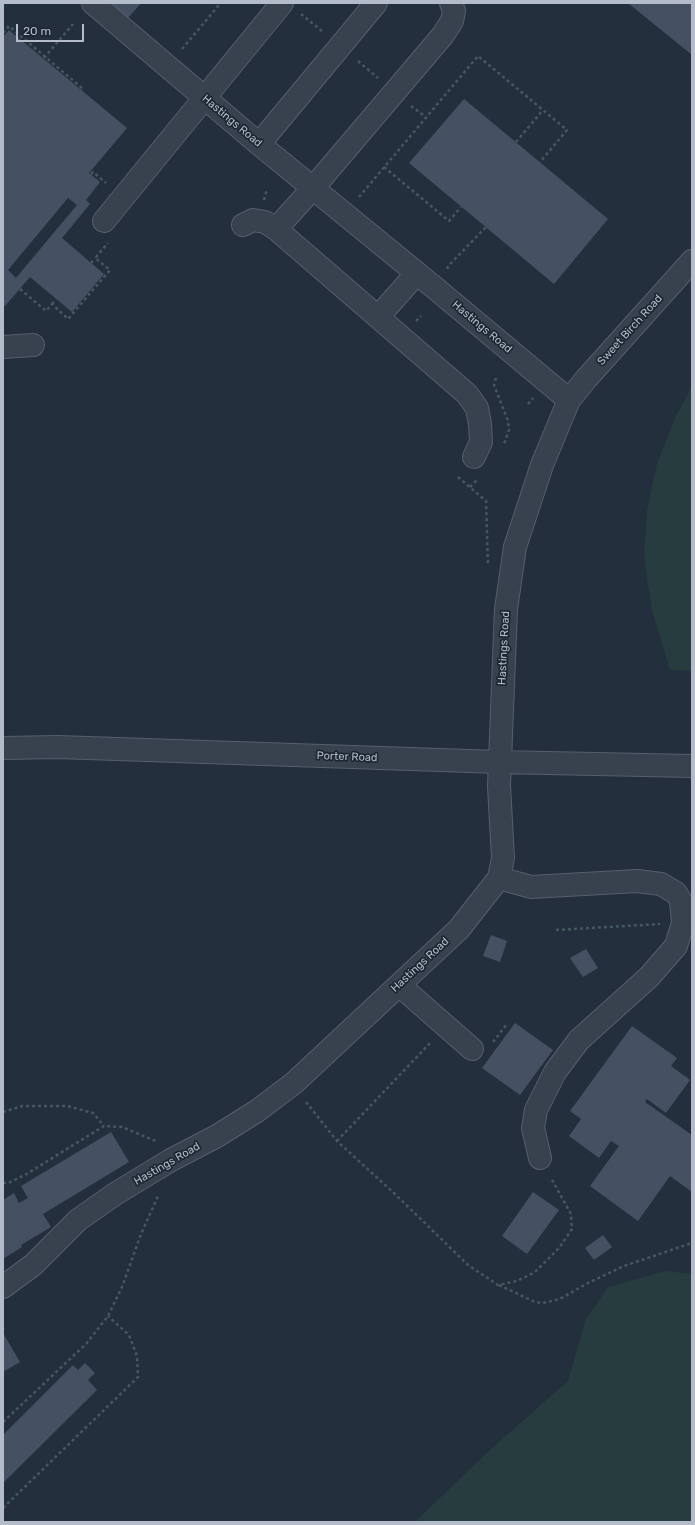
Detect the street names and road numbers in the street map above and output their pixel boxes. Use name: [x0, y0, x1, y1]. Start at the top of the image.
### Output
street label: Hastings Road: [199, 92, 265, 150]
street label: Sweet Birch Road: [595, 292, 665, 368]
street label: Hastings Road: [449, 298, 515, 356]
street label: Hastings Road: [495, 611, 513, 685]
street label: Porter Road: [316, 749, 378, 765]
street label: Hastings Road: [388, 935, 452, 995]
street label: Hastings Road: [132, 1140, 202, 1188]

